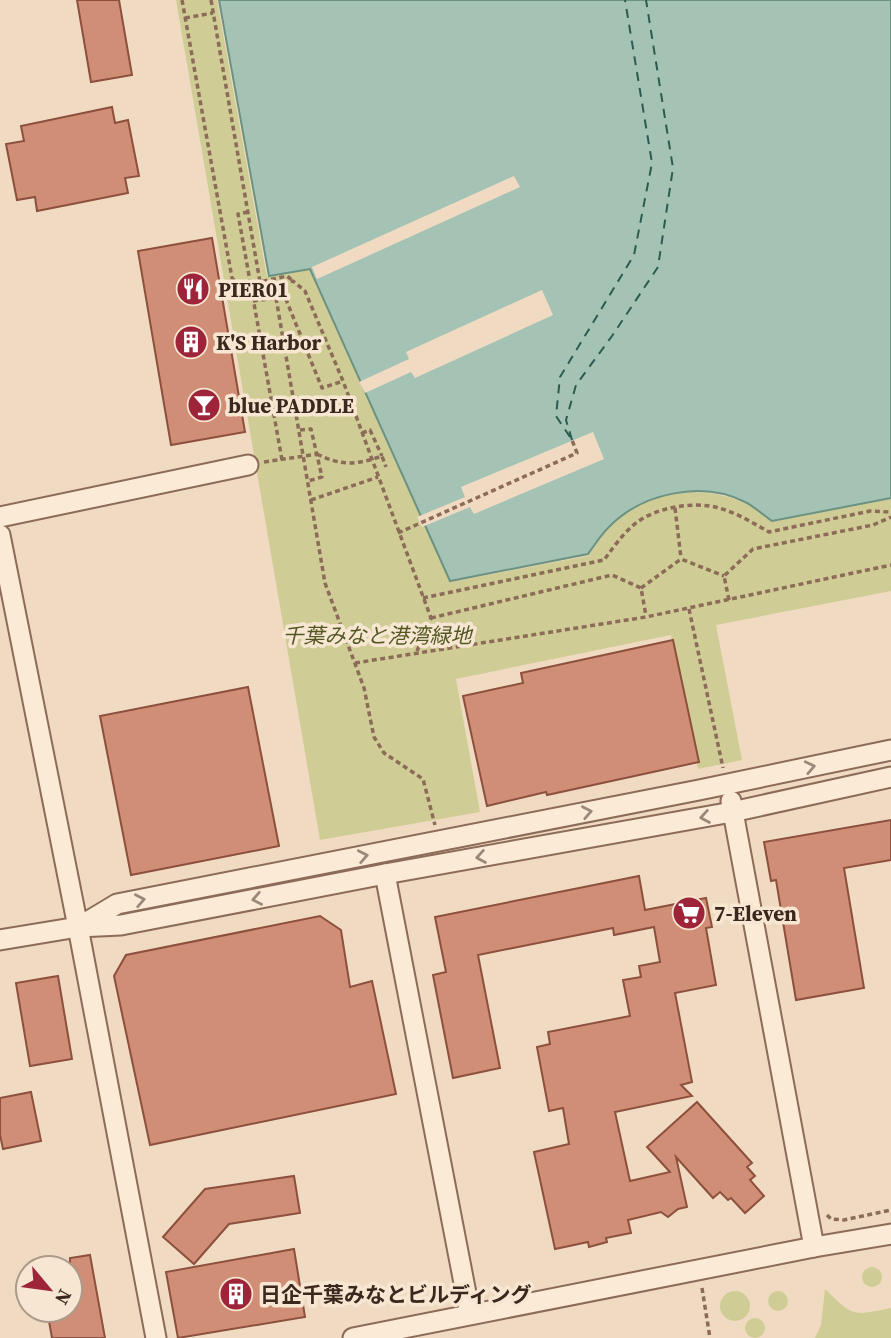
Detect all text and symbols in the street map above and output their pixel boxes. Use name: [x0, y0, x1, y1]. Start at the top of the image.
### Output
restaurant icon: PIER01: [174, 270, 212, 308]
place label: PIER01: [218, 275, 288, 304]
building icon: K'S Harbor: [172, 323, 210, 361]
place label: K'S Harbor: [216, 328, 322, 357]
bar icon: blue PADDLE: [185, 386, 223, 424]
place label: blue PADDLE: [228, 391, 354, 420]
park label: 千葉みなと港湾緑地: [283, 621, 473, 650]
one-way arrow: [803, 760, 815, 775]
one-way arrow: [581, 805, 593, 820]
one-way arrow: [699, 809, 711, 824]
one-way arrow: [357, 849, 369, 864]
one-way arrow: [475, 849, 487, 864]
one-way arrow: [251, 891, 263, 906]
one-way arrow: [134, 893, 146, 908]
supermarket icon: 7-Eleven: [670, 894, 708, 932]
place label: 7-Eleven: [714, 899, 797, 928]
north arrow: [14, 1254, 84, 1324]
building icon: 日企千葉みなとビルディング: [217, 1275, 255, 1313]
place label: 日企千葉みなとビルディング: [260, 1280, 532, 1309]
text: N: [49, 1285, 79, 1310]

